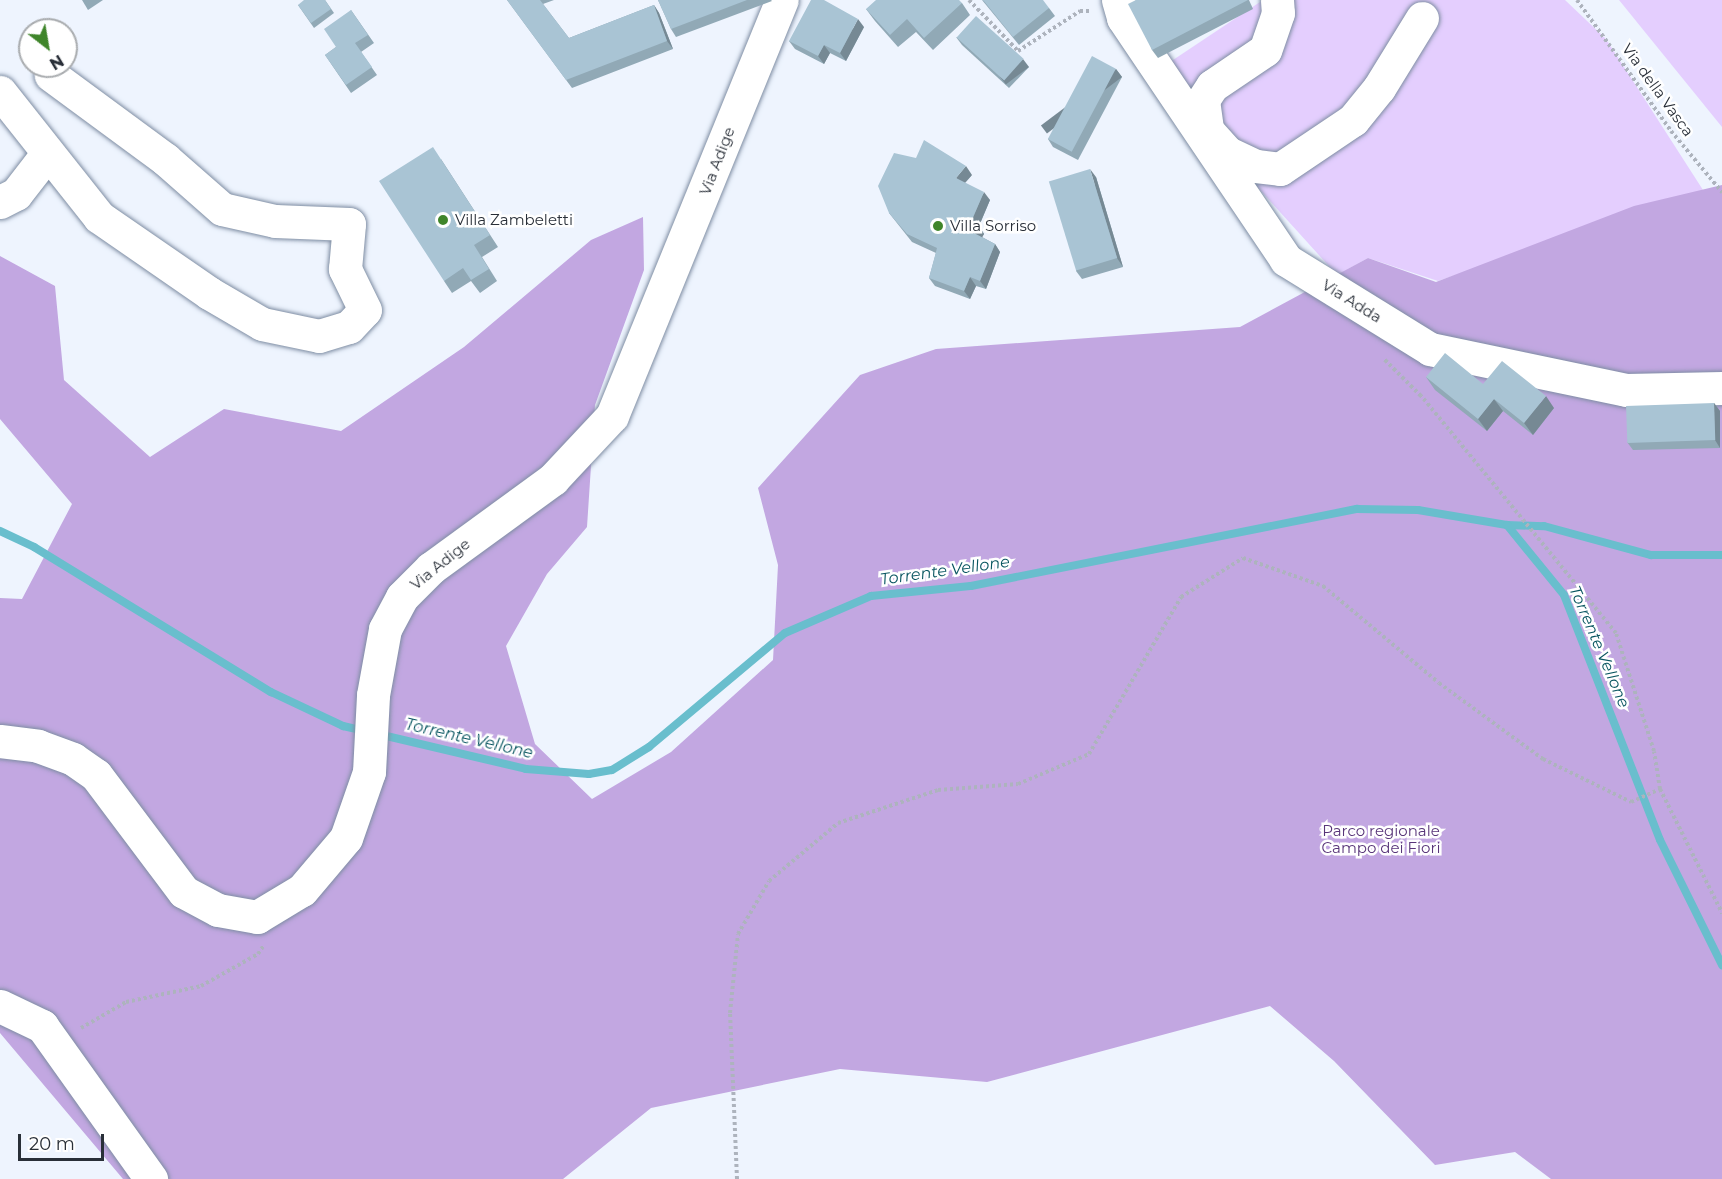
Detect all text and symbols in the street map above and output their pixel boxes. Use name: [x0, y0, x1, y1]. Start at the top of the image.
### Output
north arrow: [18, 18, 78, 78]
street label: Via della Vasca: [1618, 40, 1698, 140]
text: N: [46, 51, 67, 74]
street label: Via Adige: [696, 125, 738, 197]
place label: Villa Zambeletti: [455, 211, 573, 229]
marker: Villa Zambeletti: [436, 213, 450, 227]
place label: Villa Sorriso: [950, 217, 1036, 235]
marker: Villa Sorriso: [931, 219, 945, 233]
street label: Via Adda: [1319, 276, 1385, 326]
street label: Via Adige: [407, 535, 473, 593]
water label: Torrente Vellone: [879, 552, 1011, 590]
water label: Torrente Vellone: [1565, 583, 1633, 711]
water label: Torrente Vellone: [403, 715, 535, 763]
park label: Parco regionale Campo dei Fiori: [1322, 821, 1440, 856]
scale bar: [21, 1122, 106, 1160]
text: 20 m: [29, 1133, 75, 1155]

